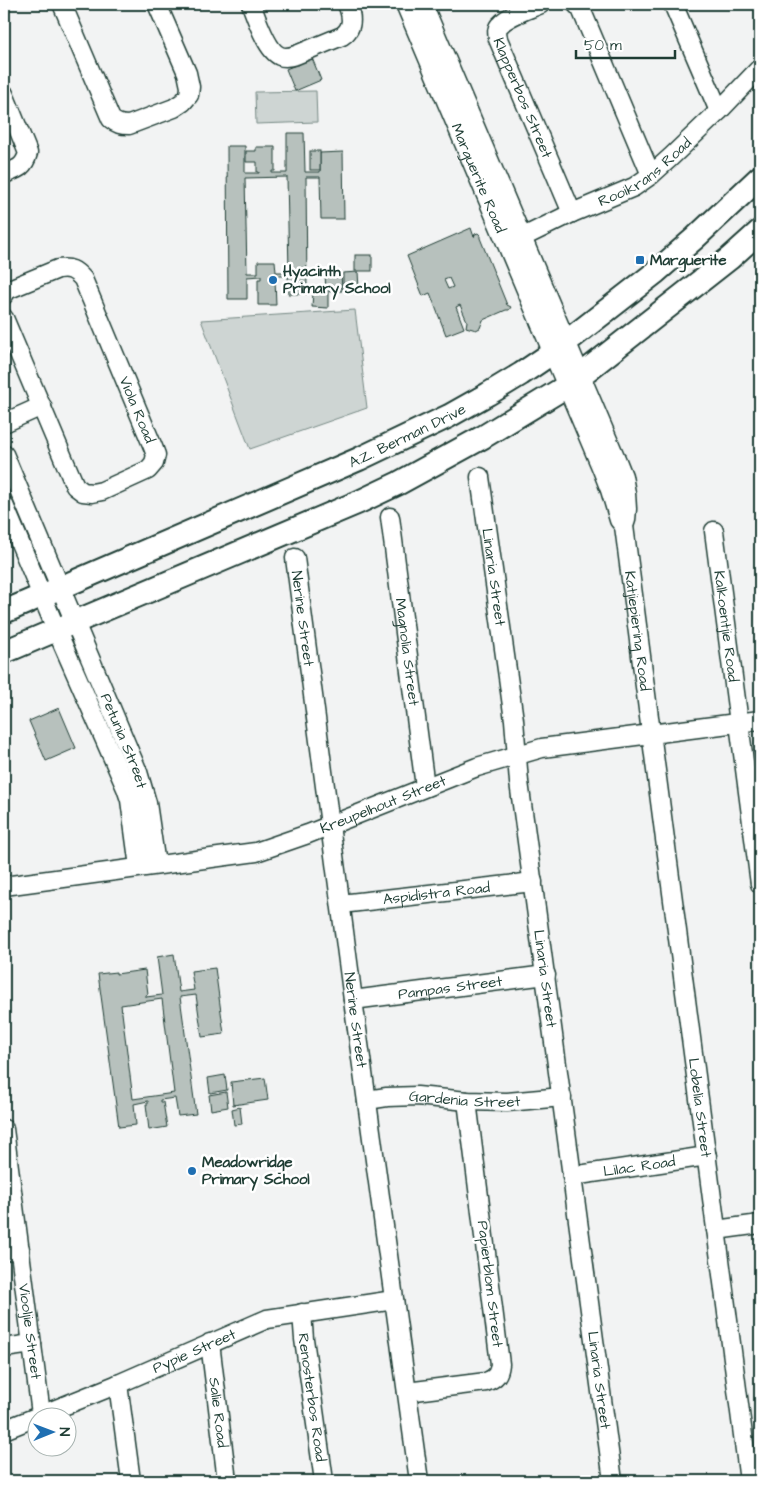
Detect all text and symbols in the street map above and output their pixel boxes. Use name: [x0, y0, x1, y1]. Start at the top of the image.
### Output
scale bar: [576, 28, 675, 60]
street label: Klapperbos Street: [488, 34, 558, 161]
text: 50 m: [584, 35, 622, 56]
street label: Marguerite Road: [446, 120, 511, 236]
street label: Rooikrans Road: [595, 132, 696, 211]
place label: Marguerite: [650, 250, 727, 273]
marker: Marguerite: [634, 254, 646, 266]
place label: Hyacinth Primary School: [283, 261, 391, 300]
marker: Hyacinth Primary School: [267, 274, 279, 286]
street label: Viola Road: [114, 373, 161, 446]
street label: A.Z. Berman Drive: [345, 398, 469, 473]
street label: Linaria Street: [477, 527, 511, 627]
street label: Nerine Street: [286, 569, 320, 667]
street label: Katjiepiering Road: [619, 569, 656, 692]
street label: Kalkoentjie Road: [709, 569, 744, 683]
street label: Magnolia Street: [390, 597, 425, 707]
street label: Petunia Street: [95, 690, 153, 791]
street label: Kreupelhout Street: [317, 770, 449, 839]
street label: Aspidistra Road: [382, 876, 491, 910]
street label: Linaria Street: [528, 929, 562, 1029]
street label: Pampas Street: [397, 970, 503, 1005]
street label: Nerine Street: [339, 971, 373, 1069]
street label: Lobelia Street: [683, 1057, 717, 1159]
street label: Gardenia Street: [408, 1085, 521, 1113]
street label: Lilac Road: [602, 1150, 677, 1182]
place label: Meadowridge Primary School: [202, 1152, 310, 1191]
marker: Meadowridge Primary School: [186, 1165, 198, 1177]
street label: Papierblom Street: [472, 1219, 508, 1349]
street label: Viooljie Street: [14, 1282, 47, 1380]
street label: Pypie Street: [149, 1323, 239, 1378]
street label: Linaria Street: [582, 1330, 616, 1430]
street label: Renosterbos Road: [293, 1332, 332, 1463]
street label: Salie Road: [204, 1376, 233, 1449]
north arrow: [28, 1408, 78, 1458]
text: N: [54, 1427, 74, 1437]

